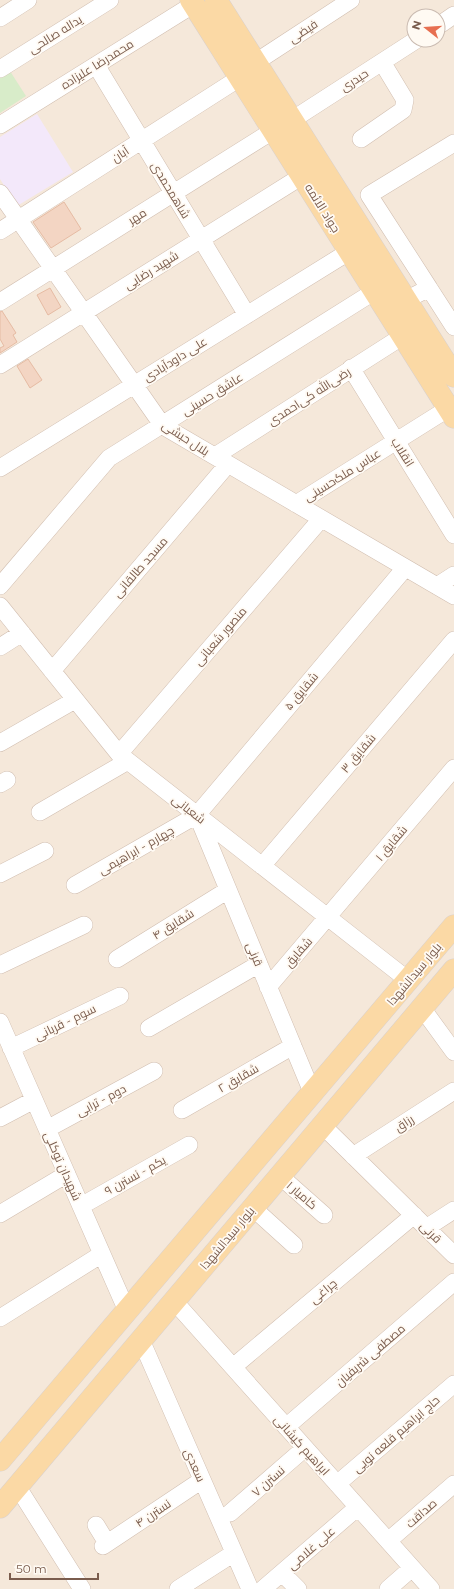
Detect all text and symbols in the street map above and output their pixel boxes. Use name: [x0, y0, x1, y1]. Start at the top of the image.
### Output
north arrow: [406, 8, 446, 48]
street label: یداله صالحی: [25, 11, 85, 56]
street label: فیضی: [286, 16, 320, 46]
text: N: [408, 19, 424, 31]
street label: محمدرضا علیزاده: [58, 36, 136, 92]
street label: حیدری: [337, 65, 371, 95]
street label: آبان: [108, 142, 132, 165]
street label: شاهمحمدی: [148, 159, 194, 221]
street label: جواد الائمه: [302, 181, 344, 235]
street label: مهر: [124, 205, 149, 228]
street label: شهید رضایی: [121, 247, 181, 293]
street label: علی داودآبادی: [140, 333, 210, 385]
street label: رضی‌الله کی‌احمدی: [265, 364, 353, 428]
street label: عاشق حسینی: [179, 369, 245, 419]
street label: بلال حبشی: [159, 417, 213, 459]
street label: انقلاب: [388, 435, 418, 469]
street label: عباس ملک‌حسینی: [301, 445, 383, 505]
street label: مسجد طالقانی: [110, 534, 170, 600]
street label: منصور شعبانی: [190, 603, 250, 669]
street label: شقایق ۵: [281, 669, 321, 713]
street label: شقایق ۳: [337, 730, 379, 776]
street label: شعبانی: [169, 791, 209, 827]
street label: چهارم - ابراهیمی: [96, 822, 177, 879]
street label: شقایق ۱: [372, 822, 410, 864]
street label: شقایق ۴: [149, 905, 197, 943]
street label: شقایق: [281, 934, 315, 970]
street label: بلوار سیدالشهدا: [383, 939, 445, 1009]
street label: قرنی: [243, 940, 267, 968]
street label: سوم - قربانی: [32, 1001, 99, 1044]
street label: شقایق ۲: [215, 1060, 261, 1096]
street label: دوم - ترابی: [73, 1080, 129, 1120]
street label: رزاق: [392, 1111, 416, 1135]
street label: شهیدان توکلی: [41, 1129, 85, 1203]
street label: یکم - نسترن ۹: [102, 1152, 170, 1199]
street label: کامیار ۱: [284, 1178, 320, 1212]
street label: بلوار سیدالشهدا: [196, 1203, 258, 1273]
street label: قرنی: [417, 1218, 445, 1246]
street label: چراغی: [306, 1275, 341, 1308]
street label: مصطفی شریفیان: [332, 1321, 408, 1389]
street label: حاج ابراهیم قلعه نویی: [349, 1392, 443, 1477]
street label: ابراهیم کیشانی: [270, 1412, 333, 1479]
street label: سعدی: [181, 1446, 209, 1484]
street label: نسترن ۷: [248, 1462, 288, 1500]
street label: صداقت: [402, 1495, 440, 1531]
street label: نسترن ۴: [132, 1496, 174, 1530]
street label: علی غلامی: [284, 1523, 338, 1573]
scale bar: [10, 1555, 98, 1581]
text: 50 m: [16, 1561, 47, 1576]

